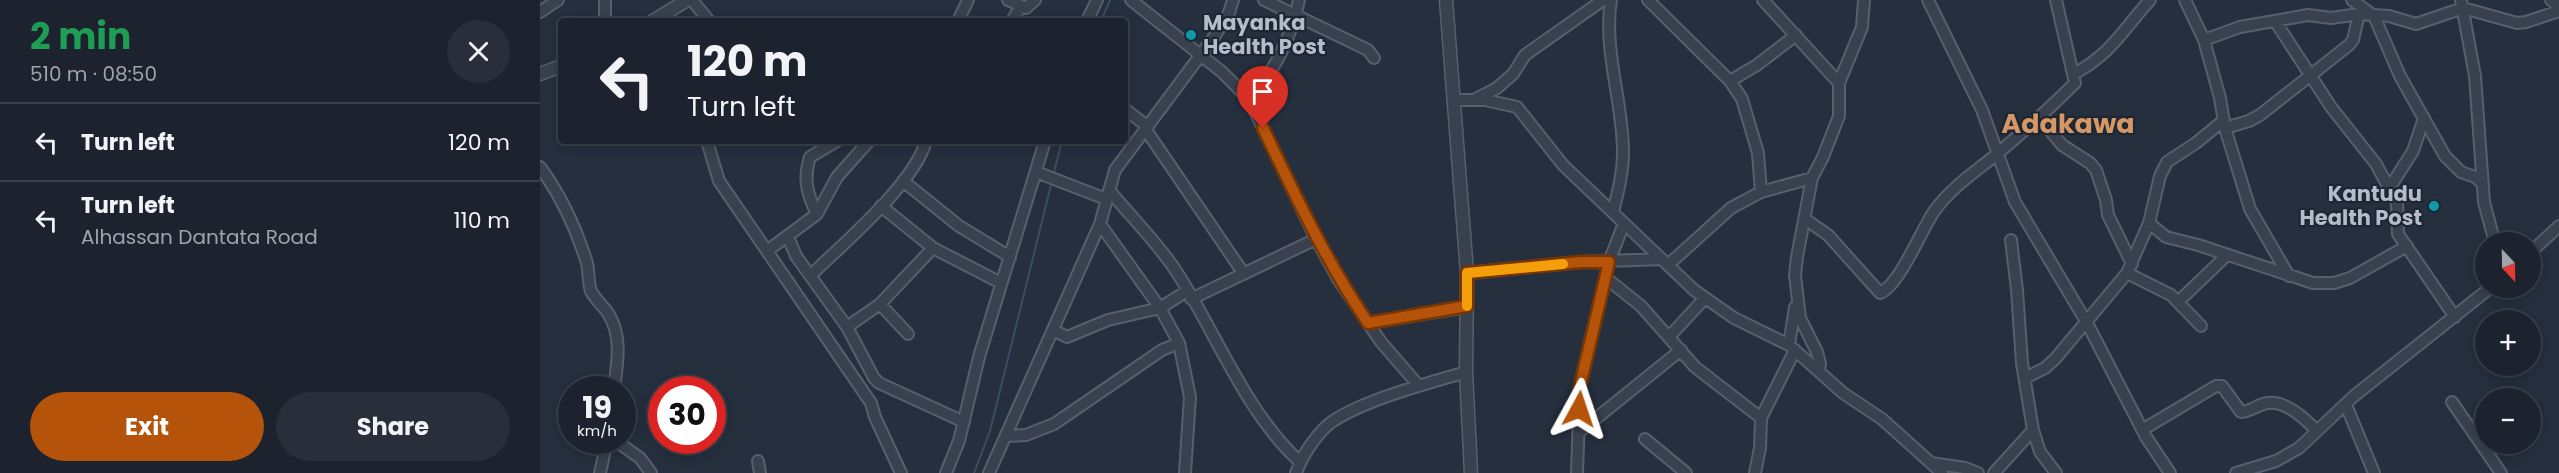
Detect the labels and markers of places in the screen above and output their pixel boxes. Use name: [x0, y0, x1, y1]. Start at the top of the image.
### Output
place label: Mayanka Health Post: [1203, 8, 1326, 61]
marker: Mayanka Health Post: [1184, 28, 1198, 42]
pin: [1237, 66, 1288, 128]
place label: Kantudu Health Post: [2299, 179, 2422, 232]
marker: Kantudu Health Post: [2427, 199, 2441, 213]

